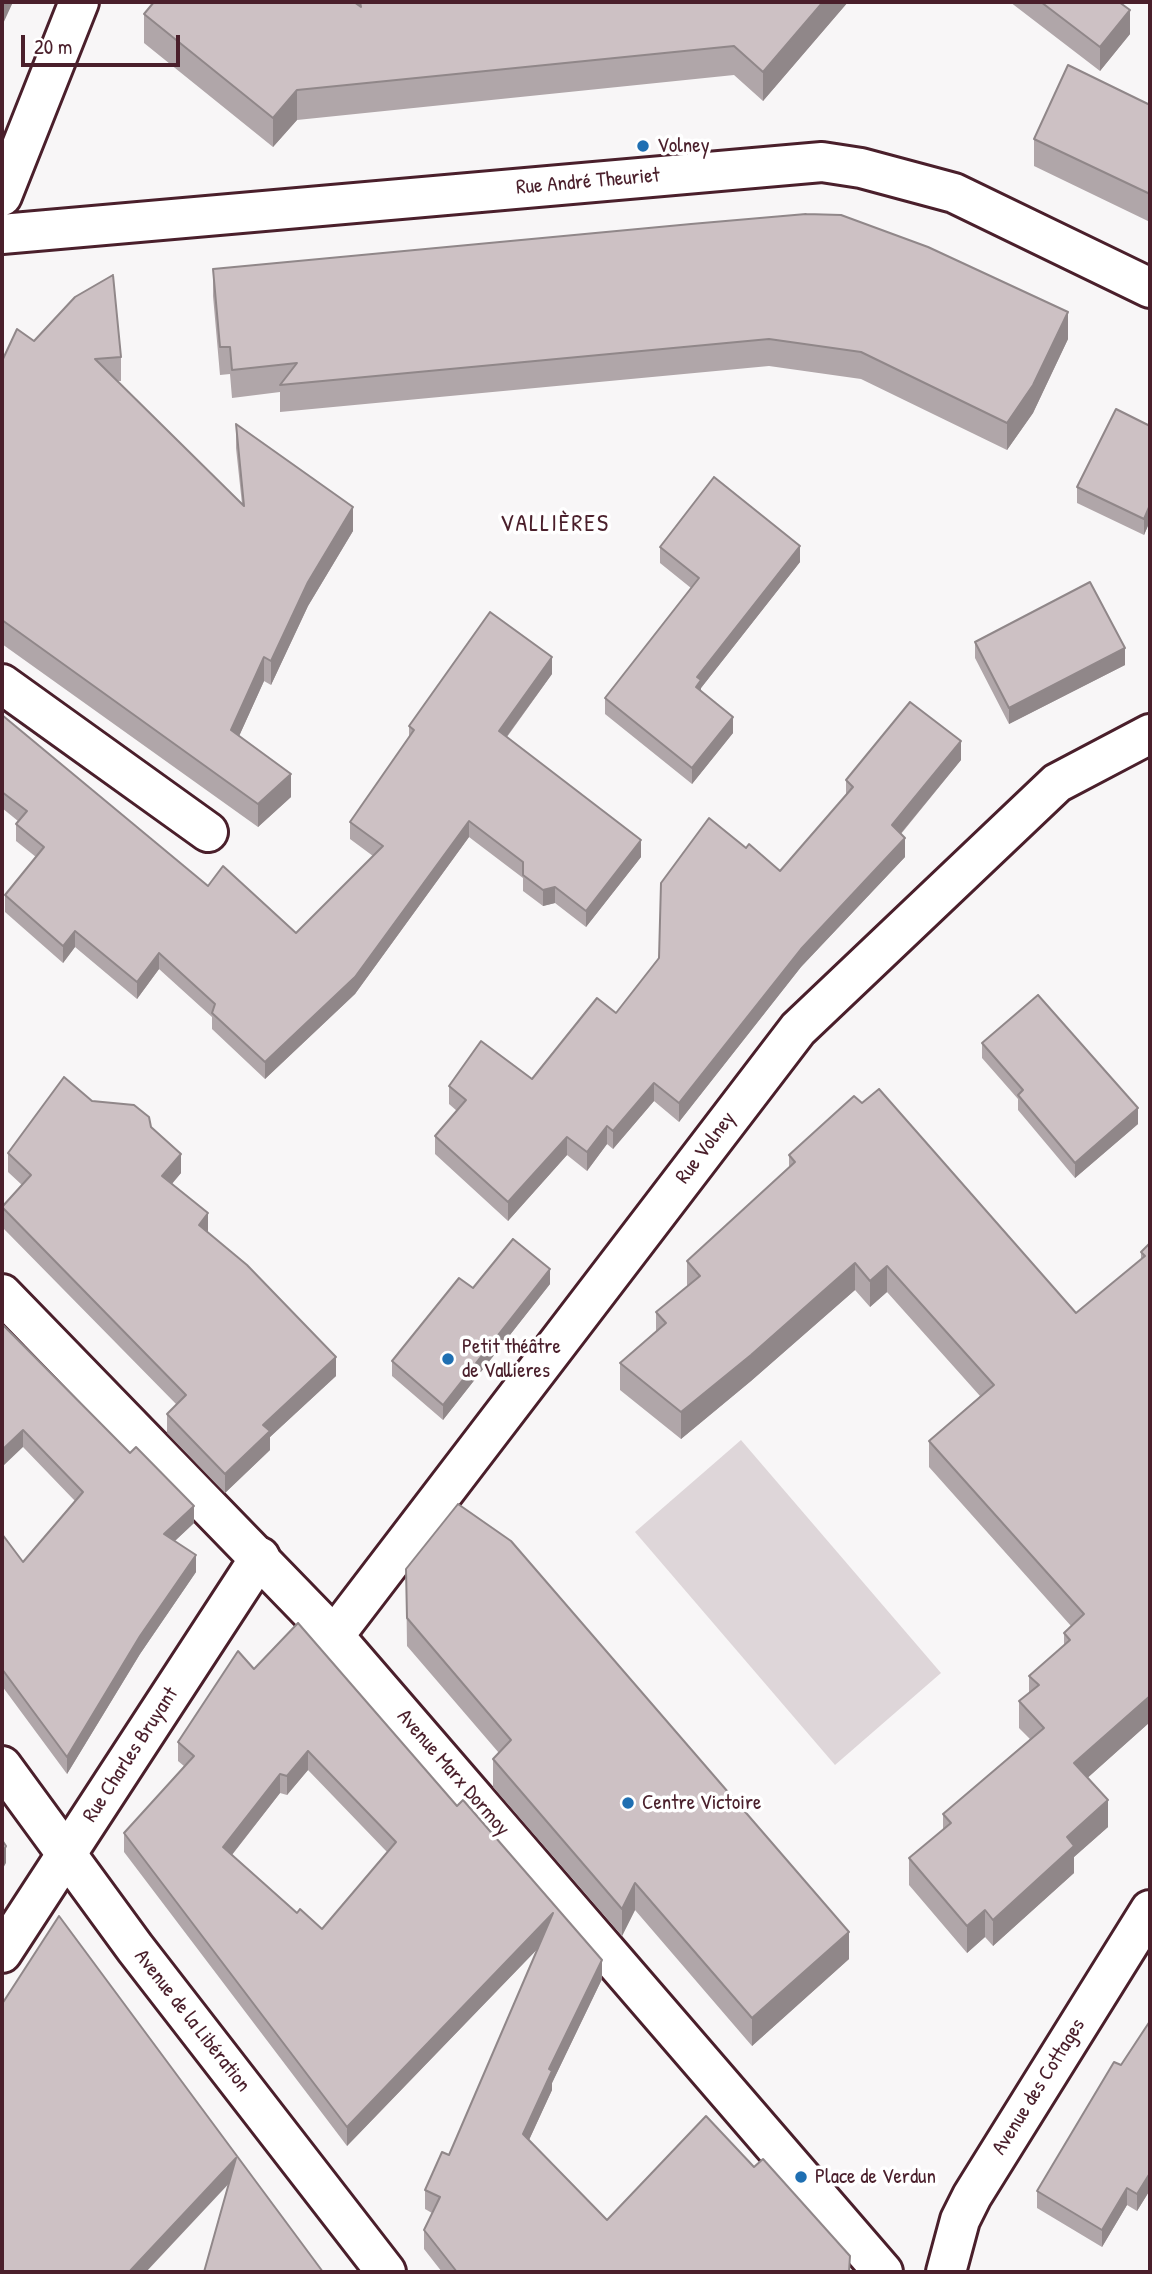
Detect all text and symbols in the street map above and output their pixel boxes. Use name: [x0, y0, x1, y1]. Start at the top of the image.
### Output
scale bar: [24, 21, 184, 65]
text: 20 m: [34, 32, 72, 61]
place label: Volney: [657, 133, 710, 159]
marker: Volney: [635, 138, 651, 154]
street label: Rue André Theuriet: [515, 163, 661, 201]
district label: VALLIÈRES: [501, 511, 609, 539]
street label: Rue Volney: [671, 1107, 741, 1189]
place label: Petit théâtre de Vallieres: [462, 1334, 561, 1384]
marker: Petit théâtre de Vallieres: [440, 1351, 456, 1367]
street label: Rue Charles Bruyant: [78, 1683, 184, 1827]
street label: Avenue Marx Dormoy: [391, 1705, 515, 1841]
place label: Centre Victoire: [642, 1790, 761, 1816]
marker: Centre Victoire: [620, 1795, 636, 1811]
street label: Avenue de la Libération: [129, 1945, 255, 2097]
street label: Avenue des Cottages: [987, 2014, 1091, 2160]
place label: Place de Verdun: [815, 2164, 936, 2190]
marker: Place de Verdun: [793, 2169, 809, 2185]

